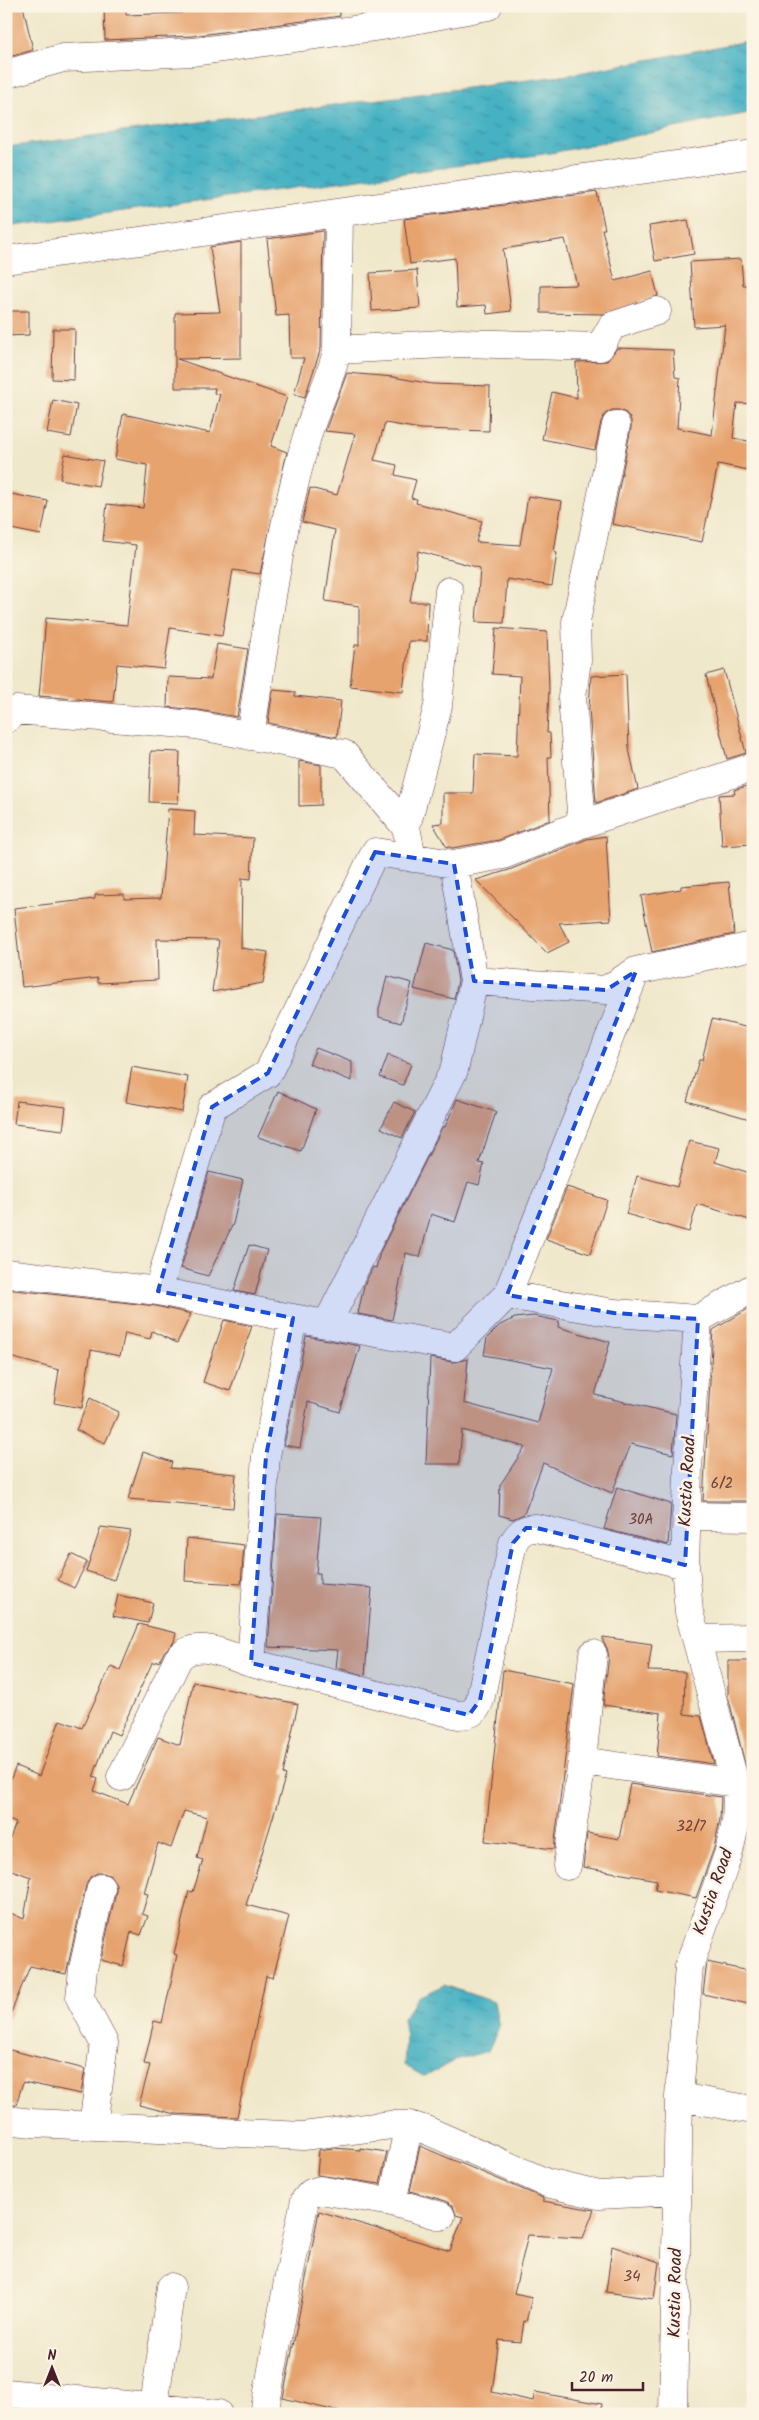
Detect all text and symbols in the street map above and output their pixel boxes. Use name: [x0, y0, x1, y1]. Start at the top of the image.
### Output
street label: Kustia Road: [671, 1435, 705, 1528]
house number: 6/2: [711, 1472, 733, 1496]
house number: 30A: [628, 1508, 654, 1532]
house number: 32/7: [676, 1815, 707, 1839]
street label: Kustia Road: [686, 1844, 743, 1939]
street label: Kustia Road: [661, 2247, 691, 2338]
house number: 34: [624, 2265, 640, 2289]
north arrow: [28, 2342, 78, 2392]
text: N: [48, 2345, 57, 2367]
scale bar: [572, 2360, 643, 2392]
text: 20 m: [579, 2366, 613, 2390]

